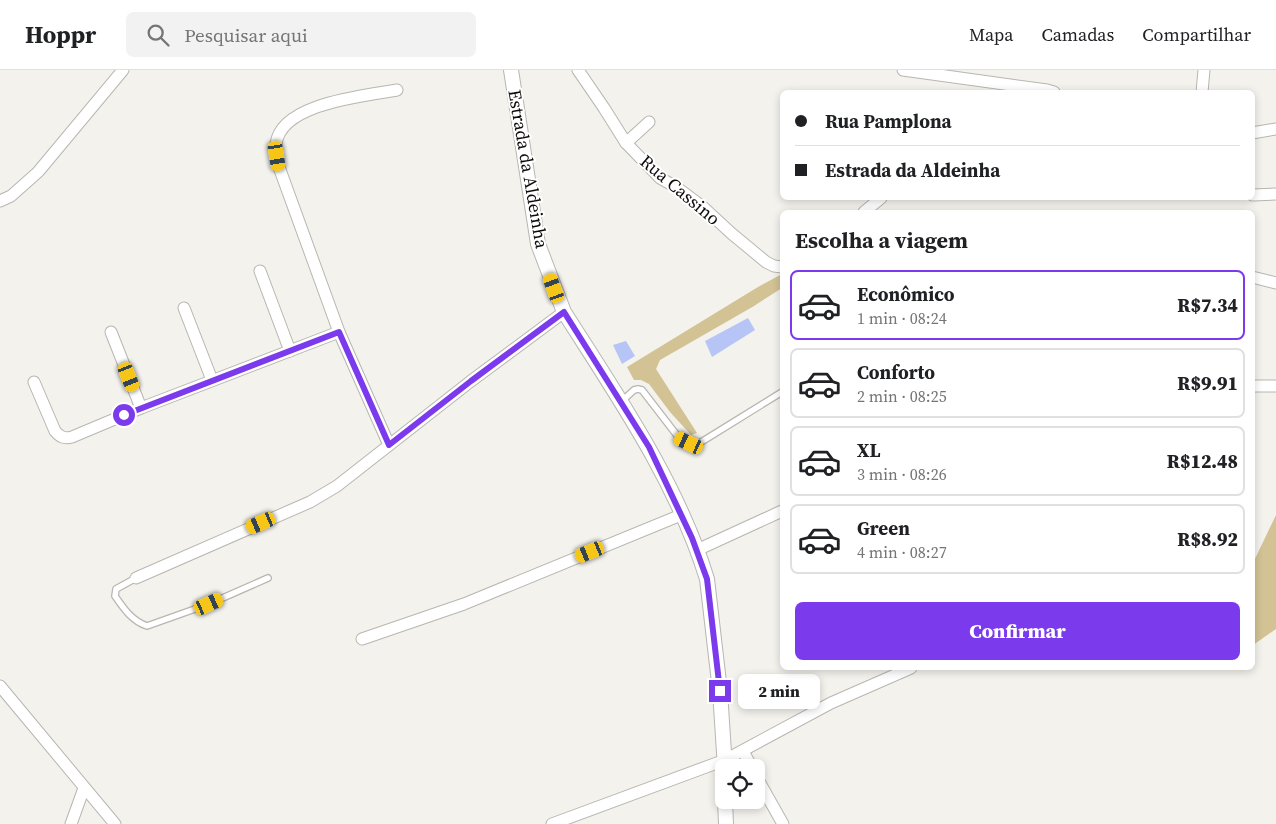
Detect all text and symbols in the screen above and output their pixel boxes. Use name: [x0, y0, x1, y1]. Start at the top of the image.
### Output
search box: [126, 12, 476, 57]
text: Hoppr: [25, 18, 96, 51]
icon: search: [144, 21, 172, 49]
text: Pesquisar aqui: [184, 22, 308, 48]
text: Mapa: [969, 22, 1013, 47]
text: Camadas: [1041, 22, 1114, 47]
text: Compartilhar: [1142, 22, 1251, 47]
street label: Estrada da Aldeinha: [502, 88, 555, 251]
text: Rua Pamplona: [825, 108, 952, 134]
car: [267, 140, 286, 172]
street label: Rua Cassino: [635, 149, 726, 231]
text: Estrada da Aldeinha: [825, 157, 1000, 183]
text: Escolha a viagem: [795, 225, 968, 255]
car: [541, 271, 566, 305]
text: Econômico: [857, 281, 955, 307]
icon: car: [797, 283, 842, 328]
text: R$7.34: [1177, 292, 1238, 318]
text: 1 min · 08:24: [857, 307, 947, 329]
text: Conforto: [857, 359, 935, 385]
car: [116, 360, 141, 394]
icon: car: [797, 361, 842, 406]
text: R$9.91: [1177, 370, 1238, 396]
text: 2 min · 08:25: [857, 385, 947, 407]
route start: [113, 404, 135, 426]
car: [672, 430, 705, 456]
text: XL: [857, 437, 880, 463]
icon: car: [797, 439, 842, 484]
text: R$12.48: [1167, 448, 1238, 474]
text: 3 min · 08:26: [857, 463, 947, 485]
car: [244, 510, 277, 536]
text: Green: [857, 515, 910, 541]
icon: car: [797, 517, 842, 562]
text: R$8.92: [1177, 526, 1238, 552]
car: [573, 539, 606, 565]
text: 4 min · 08:27: [857, 541, 947, 563]
car: [192, 591, 225, 617]
button: Confirmar: [795, 602, 1240, 660]
callout: 2 min: [738, 674, 820, 708]
route end: [709, 680, 731, 702]
text: 2 min: [758, 680, 800, 702]
map controls: [715, 759, 765, 809]
button: locate: [715, 759, 765, 809]

